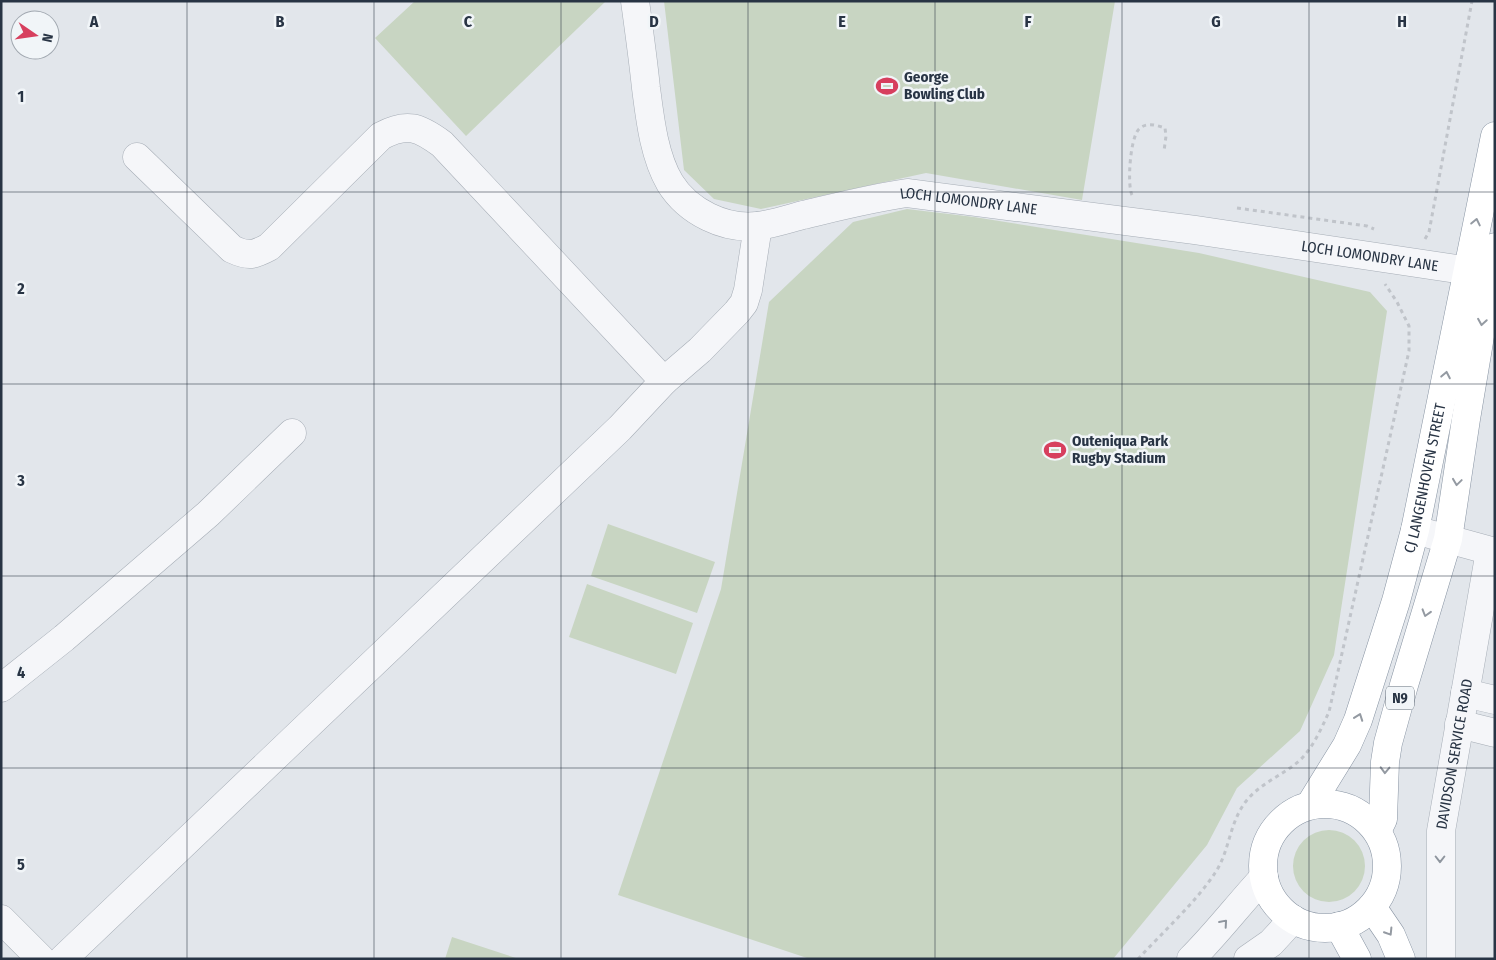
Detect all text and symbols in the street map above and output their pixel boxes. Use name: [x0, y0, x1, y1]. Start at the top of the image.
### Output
north arrow: [10, 10, 60, 60]
text: A: [89, 12, 99, 31]
text: B: [276, 12, 285, 31]
text: C: [464, 12, 473, 31]
text: D: [649, 12, 659, 31]
text: E: [838, 12, 846, 31]
text: F: [1024, 12, 1032, 31]
text: G: [1211, 12, 1221, 31]
text: H: [1397, 12, 1407, 31]
text: N: [38, 32, 56, 44]
place label: George Bowling Club: [904, 68, 985, 103]
sports icon: George Bowling Club: [874, 73, 900, 99]
text: 1: [18, 87, 24, 106]
street label: LOCH LOMONDRY LANE: [899, 184, 1038, 219]
one-way arrow: [1471, 217, 1481, 226]
street label: LOCH LOMONDRY LANE: [1300, 237, 1439, 275]
text: 2: [16, 279, 25, 298]
one-way arrow: [1477, 317, 1487, 326]
one-way arrow: [1440, 370, 1451, 379]
street label: CJ LANGENHOVEN STREET: [1400, 402, 1450, 555]
place label: Outeniqua Park Rugby Stadium: [1072, 432, 1169, 467]
sports icon: Outeniqua Park Rugby Stadium: [1042, 437, 1068, 463]
text: 3: [16, 471, 25, 490]
one-way arrow: [1452, 478, 1462, 487]
one-way arrow: [1421, 609, 1431, 617]
text: 4: [17, 663, 25, 682]
street label: DAVIDSON SERVICE ROAD: [1432, 678, 1476, 831]
road number: N9: [1386, 686, 1414, 710]
one-way arrow: [1353, 713, 1363, 722]
one-way arrow: [1379, 766, 1390, 774]
text: 5: [17, 855, 25, 874]
one-way arrow: [1435, 856, 1445, 864]
one-way arrow: [1219, 920, 1227, 929]
one-way arrow: [1382, 926, 1392, 935]

